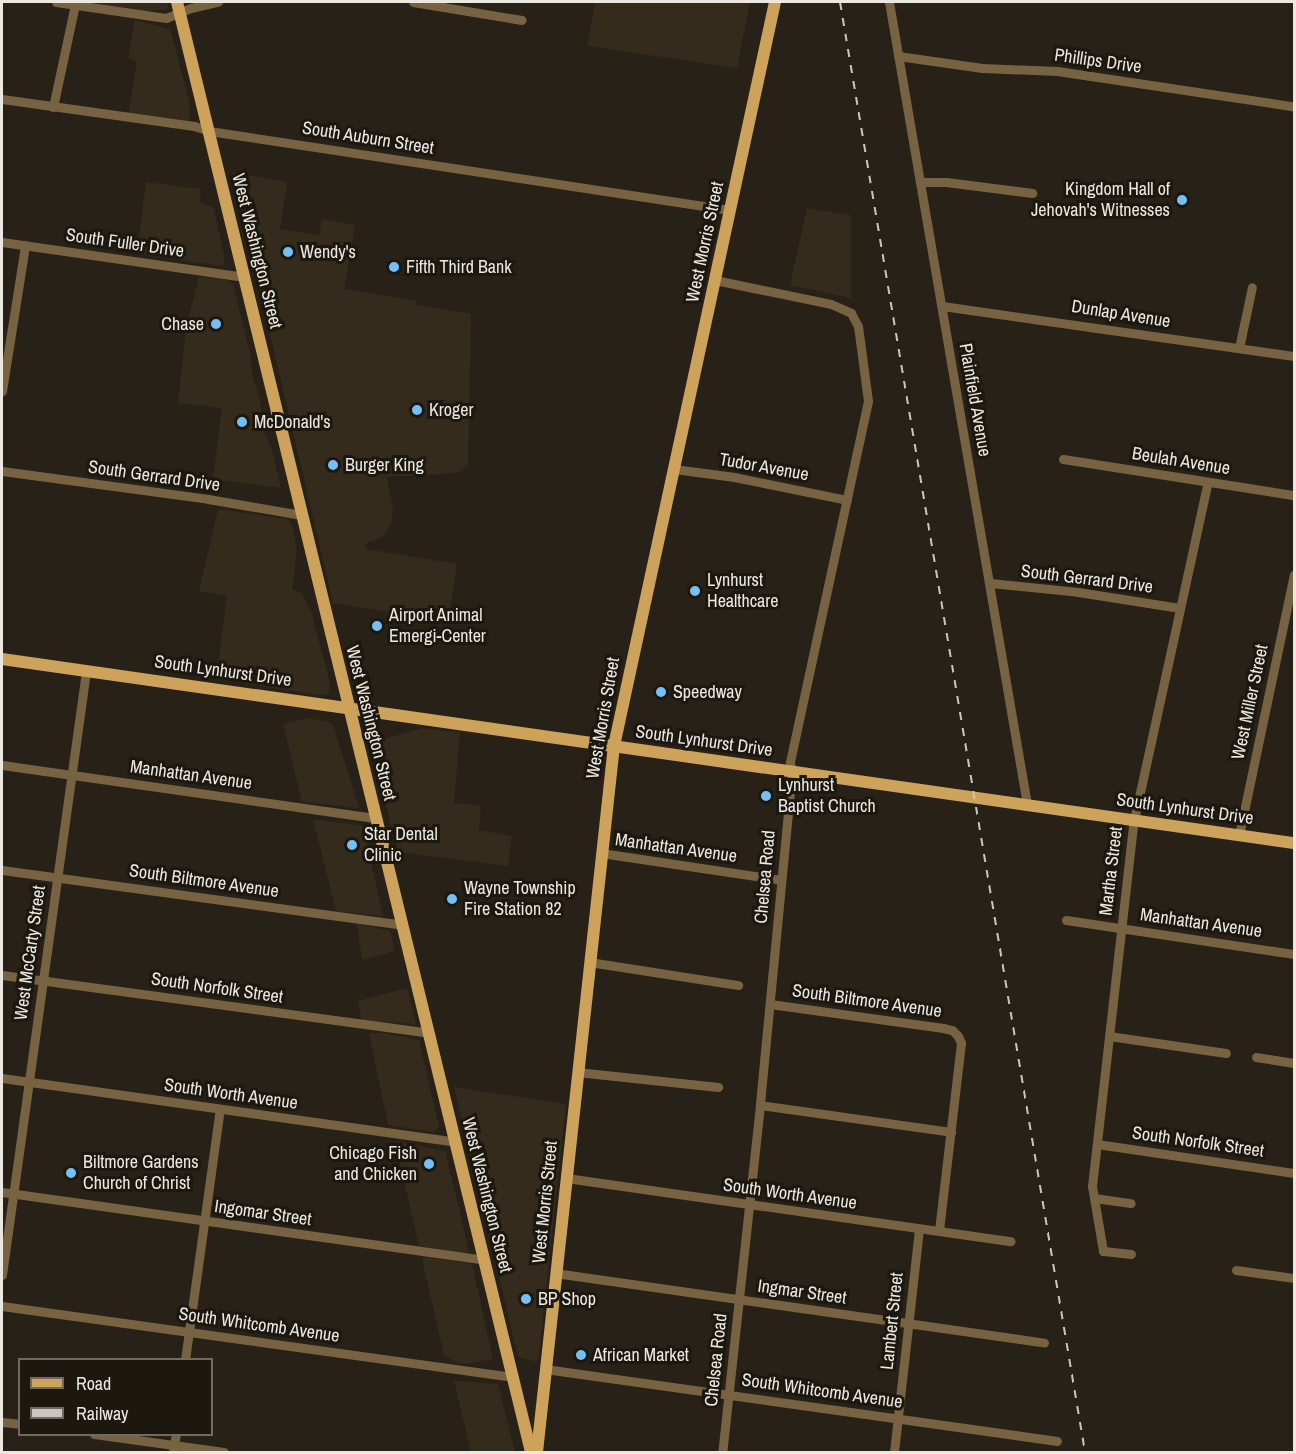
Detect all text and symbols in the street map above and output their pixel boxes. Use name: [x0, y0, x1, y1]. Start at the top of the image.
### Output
street label: Phillips Drive: [1053, 44, 1143, 78]
street label: South Auburn Street: [300, 117, 436, 159]
street label: West Washington Street: [227, 171, 287, 331]
place label: Kingdom Hall of Jehovah's Witnesses: [1031, 179, 1170, 222]
street label: West Morris Street: [682, 180, 728, 304]
marker: Kingdom Hall of Jehovah's Witnesses: [1175, 193, 1189, 207]
street label: South Fuller Drive: [65, 224, 185, 262]
place label: Wendy's: [300, 241, 356, 263]
marker: Wendy's: [281, 245, 295, 259]
place label: Fifth Third Bank: [406, 256, 512, 278]
marker: Fifth Third Bank: [387, 260, 401, 274]
street label: Dunlap Avenue: [1070, 295, 1172, 333]
place label: Chase: [161, 313, 204, 335]
marker: Chase: [209, 317, 223, 331]
street label: Plainfield Avenue: [954, 341, 996, 459]
place label: Kroger: [429, 399, 473, 421]
marker: Kroger: [410, 403, 424, 417]
place label: McDonald's: [254, 411, 331, 433]
marker: McDonald's: [235, 415, 249, 429]
street label: Beulah Avenue: [1130, 443, 1232, 479]
street label: Tudor Avenue: [717, 448, 811, 486]
place label: Burger King: [345, 454, 424, 476]
street label: South Gerrard Drive: [87, 456, 221, 496]
marker: Burger King: [326, 458, 340, 472]
street label: South Gerrard Drive: [1020, 560, 1154, 598]
place label: Lynhurst Healthcare: [707, 570, 778, 612]
marker: Lynhurst Healthcare: [688, 584, 702, 598]
place label: Airport Animal Emergi-Center: [389, 605, 486, 648]
marker: Airport Animal Emergi-Center: [370, 619, 384, 633]
street label: West Washington Street: [341, 643, 401, 803]
street label: West Miller Street: [1227, 643, 1273, 761]
street label: South Lynhurst Drive: [153, 651, 293, 691]
street label: West Morris Street: [582, 656, 624, 780]
place label: Speedway: [673, 681, 742, 703]
marker: Speedway: [654, 685, 668, 699]
street label: South Lynhurst Drive: [634, 721, 774, 761]
street label: Manhattan Avenue: [128, 756, 254, 794]
place label: Lynhurst Baptist Church: [778, 775, 876, 818]
marker: Lynhurst Baptist Church: [759, 789, 773, 803]
street label: South Lynhurst Drive: [1115, 789, 1255, 829]
place label: Star Dental Clinic: [364, 824, 438, 866]
street label: Martha Street: [1095, 825, 1127, 917]
street label: Manhattan Avenue: [613, 829, 739, 867]
street label: Chelsea Road: [750, 829, 780, 925]
marker: Star Dental Clinic: [345, 838, 359, 852]
street label: South Biltmore Avenue: [127, 860, 281, 902]
place label: Wayne Township Fire Station 82: [464, 878, 576, 920]
street label: West McCarty Street: [10, 884, 50, 1022]
marker: Wayne Township Fire Station 82: [445, 892, 459, 906]
street label: Manhattan Avenue: [1138, 904, 1264, 942]
street label: South Norfolk Street: [150, 968, 284, 1008]
street label: South Biltmore Avenue: [790, 980, 944, 1022]
street label: South Worth Avenue: [162, 1074, 300, 1114]
street label: West Washington Street: [457, 1115, 517, 1275]
street label: South Norfolk Street: [1131, 1122, 1265, 1162]
street label: West Morris Street: [528, 1140, 562, 1264]
place label: Chicago Fish and Chicken: [329, 1143, 417, 1186]
place label: Biltmore Gardens Church of Christ: [83, 1152, 199, 1194]
marker: Chicago Fish and Chicken: [422, 1157, 436, 1171]
marker: Biltmore Gardens Church of Christ: [64, 1166, 78, 1180]
street label: South Worth Avenue: [721, 1174, 859, 1214]
street label: Ingomar Street: [213, 1196, 313, 1230]
street label: Lambert Street: [876, 1271, 908, 1371]
street label: Ingmar Street: [756, 1275, 848, 1309]
place label: BP Shop: [538, 1288, 596, 1310]
marker: BP Shop: [519, 1292, 533, 1306]
street label: South Whitcomb Avenue: [177, 1303, 341, 1347]
street label: Chelsea Road: [700, 1312, 732, 1408]
place label: African Market: [593, 1344, 689, 1366]
marker: African Market: [574, 1348, 588, 1362]
legend: [18, 1358, 213, 1436]
street label: South Whitcomb Avenue: [740, 1369, 904, 1413]
text: Road: [76, 1371, 111, 1396]
text: Railway: [76, 1401, 129, 1426]

